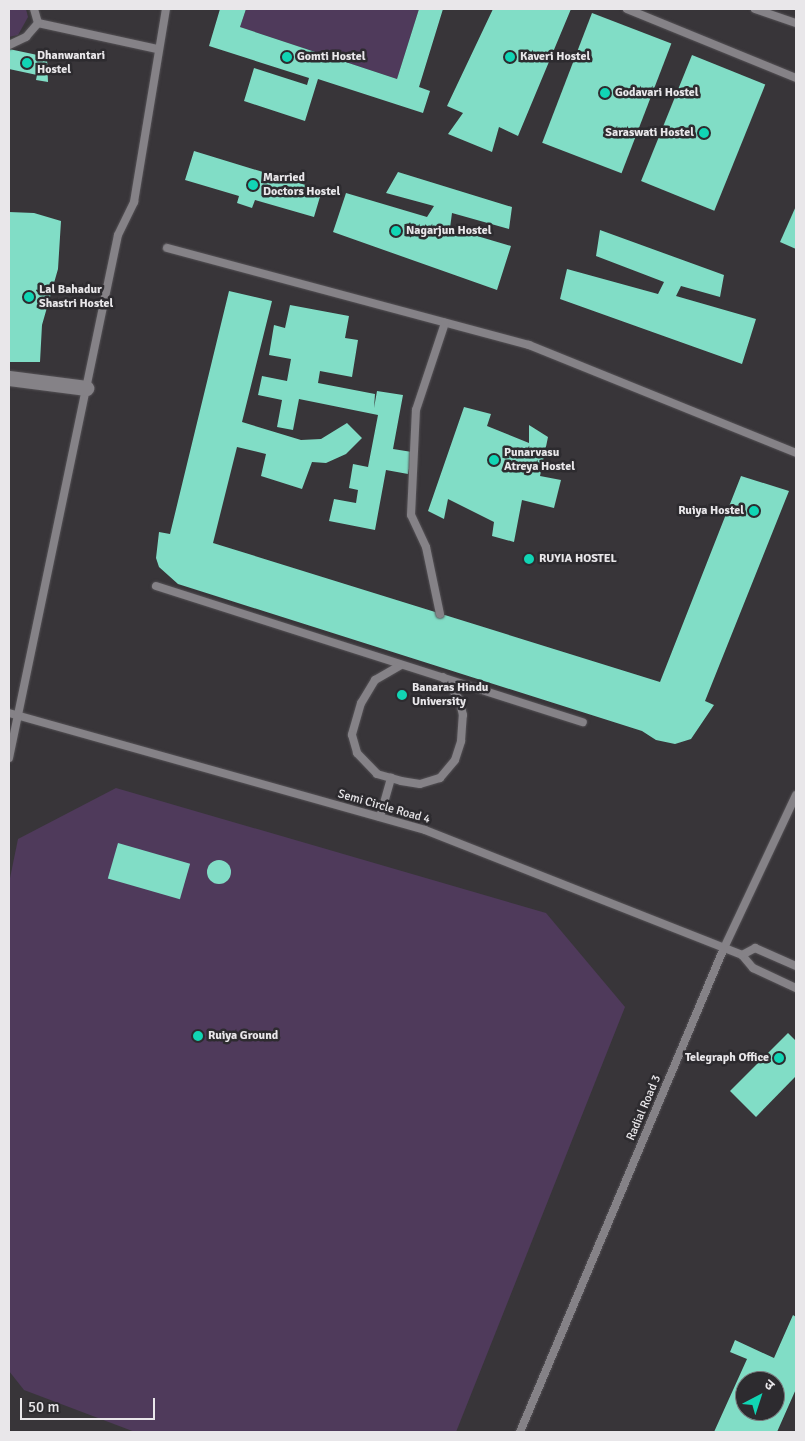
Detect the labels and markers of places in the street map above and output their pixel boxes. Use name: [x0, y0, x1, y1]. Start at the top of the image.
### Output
place label: Dhanwantari Hostel: [37, 49, 105, 77]
place label: Gomti Hostel: [297, 50, 365, 64]
place label: Kaveri Hostel: [520, 50, 590, 64]
marker: Gomti Hostel: [281, 51, 293, 63]
marker: Kaveri Hostel: [504, 51, 516, 63]
marker: Dhanwantari Hostel: [21, 57, 33, 69]
place label: Godavari Hostel: [615, 86, 699, 100]
marker: Godavari Hostel: [599, 87, 611, 99]
place label: Saraswati Hostel: [605, 126, 694, 140]
marker: Saraswati Hostel: [698, 127, 710, 139]
place label: Married Doctors Hostel: [263, 171, 340, 199]
marker: Married Doctors Hostel: [247, 179, 259, 191]
place label: Nagarjun Hostel: [406, 224, 491, 238]
marker: Nagarjun Hostel: [390, 225, 402, 237]
place label: Lal Bahadur Shastri Hostel: [39, 283, 113, 311]
marker: Lal Bahadur Shastri Hostel: [23, 291, 35, 303]
place label: Punarvasu Atreya Hostel: [504, 446, 575, 474]
marker: Punarvasu Atreya Hostel: [488, 454, 500, 466]
place label: Ruiya Hostel: [678, 504, 744, 518]
marker: Ruiya Hostel: [748, 505, 760, 517]
place label: RUYIA HOSTEL: [539, 552, 617, 566]
marker: RUYIA HOSTEL: [523, 553, 535, 565]
place label: Banaras Hindu University: [412, 681, 488, 709]
marker: Banaras Hindu University: [396, 689, 408, 701]
place label: Ruiya Ground: [208, 1029, 278, 1043]
marker: Ruiya Ground: [192, 1030, 204, 1042]
place label: Telegraph Office: [685, 1051, 769, 1065]
marker: Telegraph Office: [773, 1052, 785, 1064]

